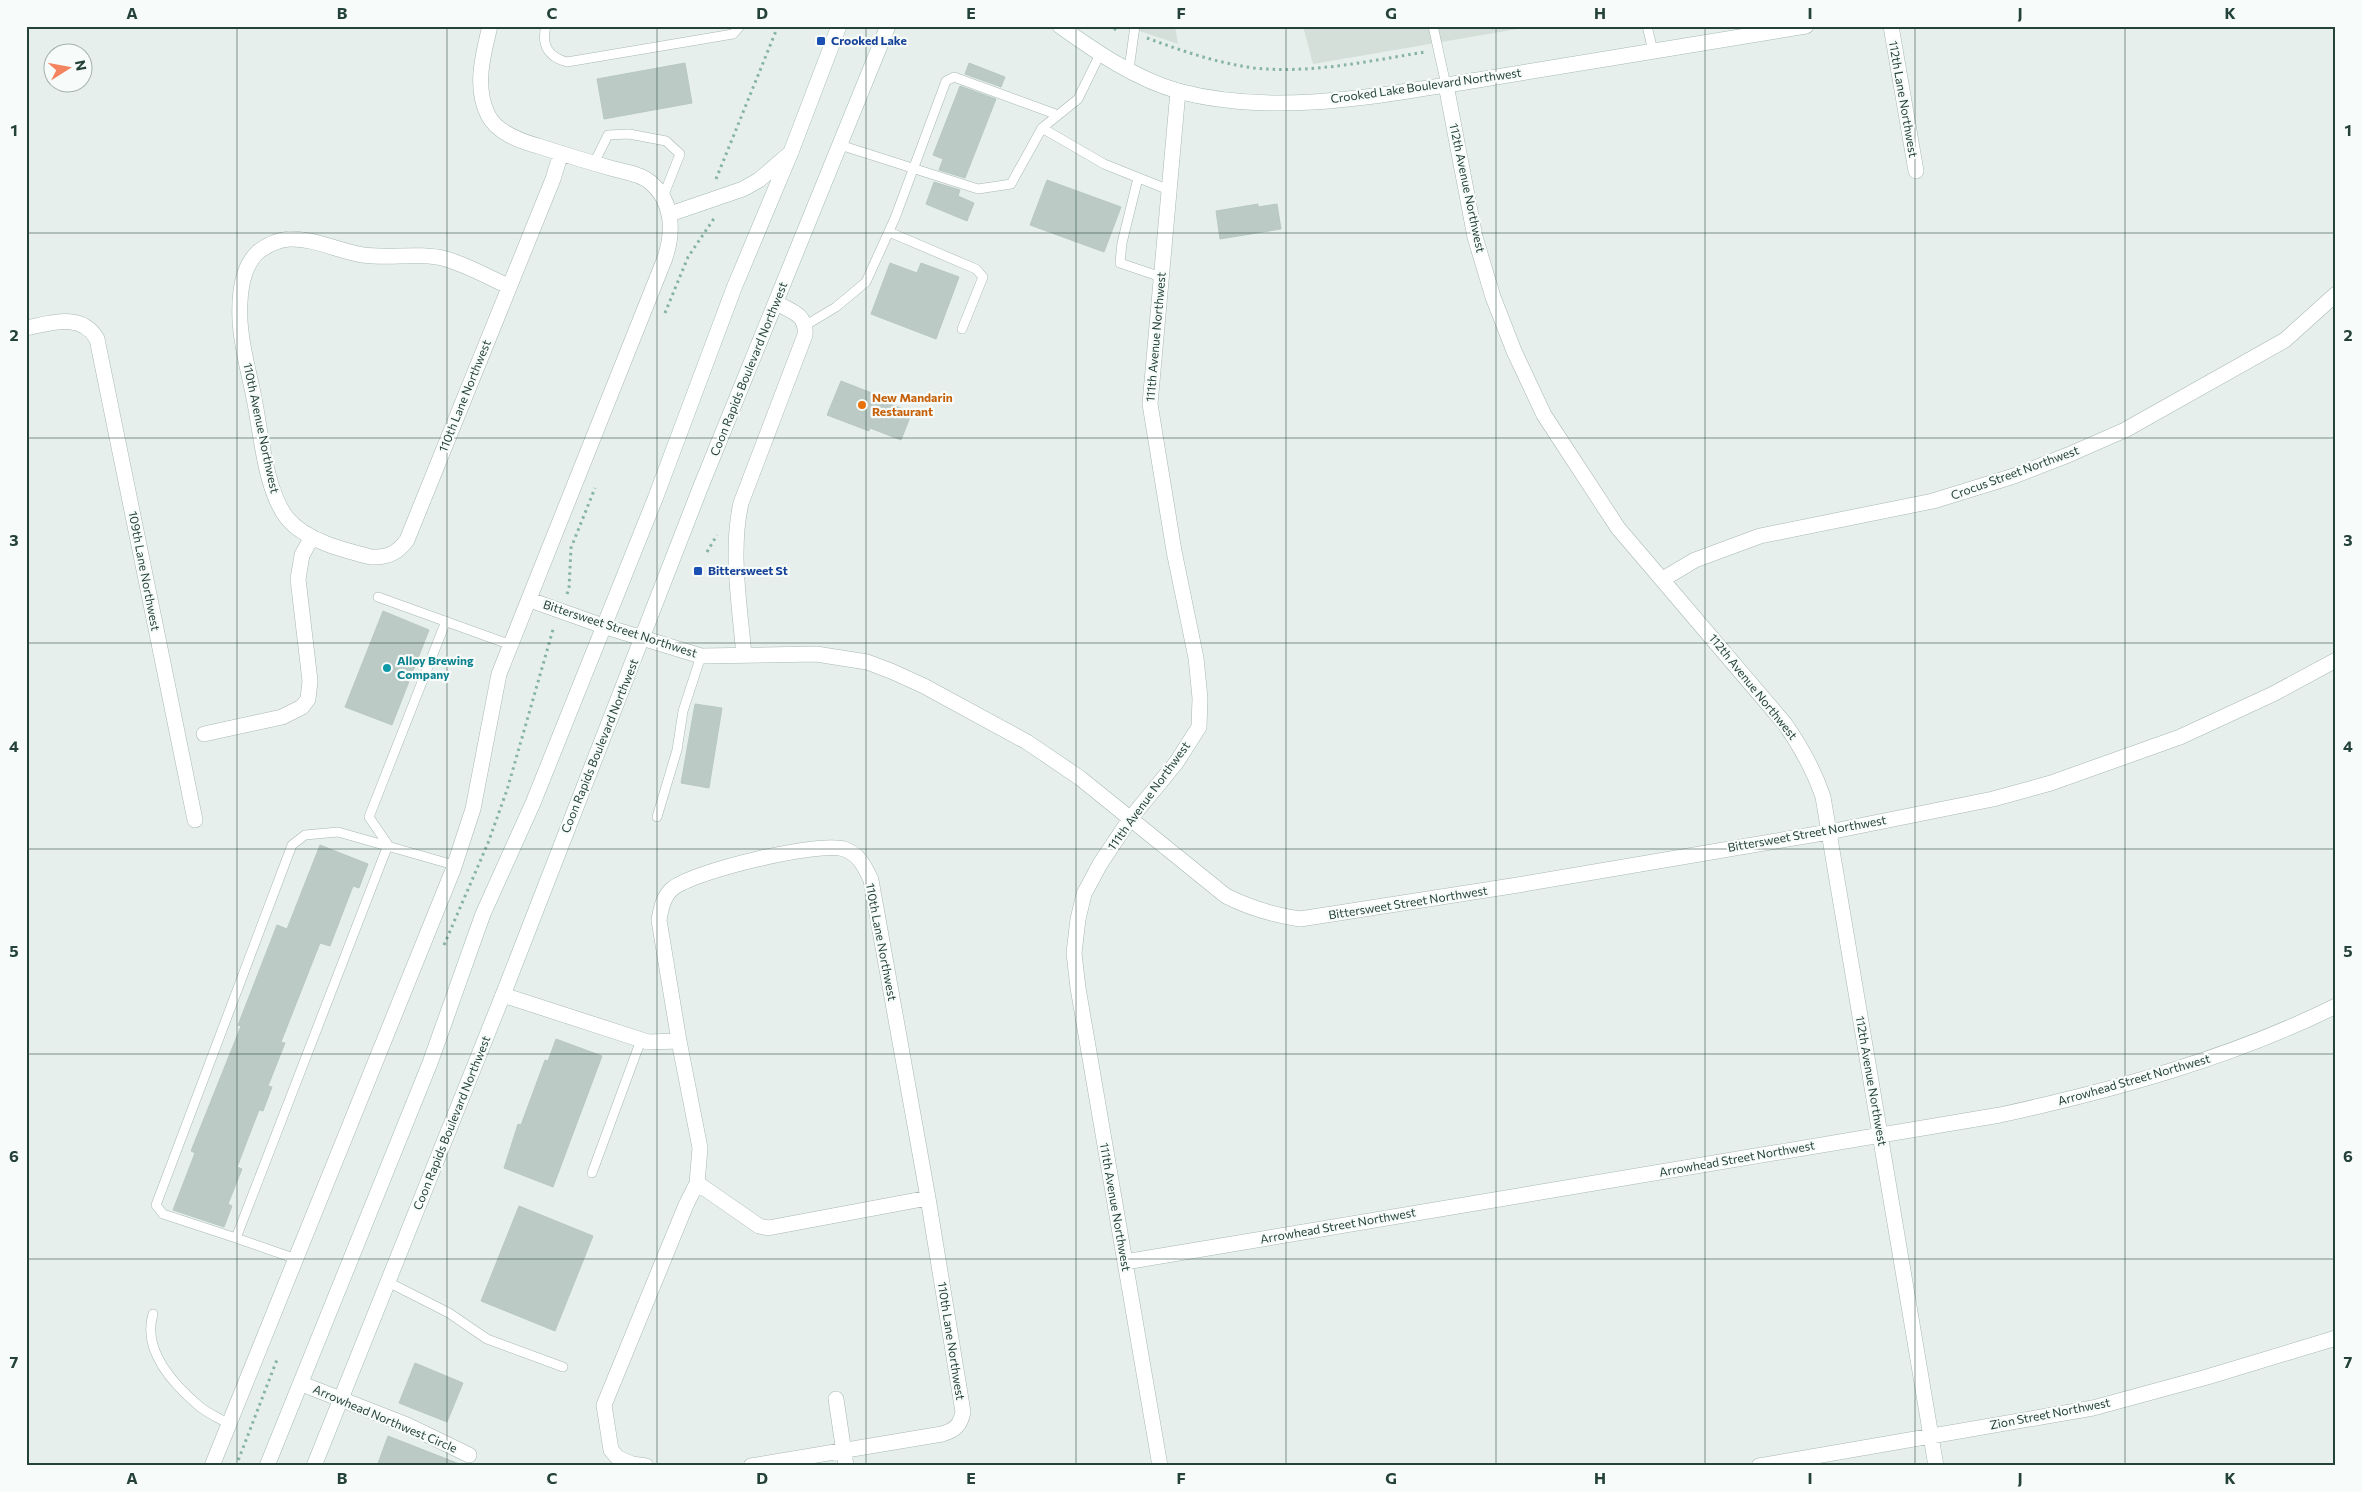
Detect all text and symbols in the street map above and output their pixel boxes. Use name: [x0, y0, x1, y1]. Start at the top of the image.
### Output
text: A: [126, 3, 138, 22]
text: B: [337, 3, 348, 22]
text: C: [547, 3, 558, 22]
text: D: [756, 3, 768, 22]
text: E: [966, 3, 976, 22]
text: F: [1176, 3, 1186, 22]
text: G: [1385, 3, 1397, 22]
text: H: [1594, 3, 1606, 22]
text: I: [1807, 3, 1813, 22]
text: J: [2017, 3, 2023, 22]
text: K: [2224, 3, 2236, 22]
place label: Crooked Lake: [831, 33, 907, 47]
marker: Crooked Lake: [815, 35, 827, 47]
street label: 112th Lane Northwest: [1887, 39, 1921, 158]
north arrow: [42, 42, 92, 92]
text: N: [72, 59, 91, 72]
street label: Crooked Lake Boulevard Northwest: [1329, 65, 1522, 105]
text: 1: [10, 120, 18, 139]
text: 1: [2344, 120, 2352, 139]
street label: 112th Avenue Northwest: [1447, 122, 1489, 254]
street label: 111th Avenue Northwest: [1142, 271, 1168, 403]
street label: Coon Rapids Boulevard Northwest: [707, 279, 790, 458]
text: 2: [9, 325, 19, 344]
text: 2: [2343, 325, 2353, 344]
street label: 110th Lane Northwest: [435, 337, 493, 454]
street label: 110th Avenue Northwest: [241, 361, 283, 494]
place label: New Mandarin Restaurant: [872, 390, 953, 418]
marker: New Mandarin Restaurant: [856, 399, 868, 411]
street label: Crocus Street Northwest: [1949, 442, 2081, 502]
street label: 109th Lane Northwest: [126, 510, 163, 632]
text: 3: [9, 530, 19, 549]
text: 3: [2343, 530, 2353, 549]
place label: Bittersweet St: [708, 563, 788, 577]
marker: Bittersweet St: [692, 565, 704, 577]
street label: Bittersweet Street Northwest: [542, 597, 699, 660]
street label: 112th Avenue Northwest: [1707, 631, 1801, 742]
place label: Alloy Brewing Company: [397, 653, 474, 681]
street label: Coon Rapids Boulevard Northwest: [558, 656, 641, 835]
marker: Alloy Brewing Company: [381, 662, 393, 674]
text: 4: [9, 736, 19, 755]
text: 4: [2343, 736, 2353, 755]
street label: 111th Avenue Northwest: [1104, 738, 1192, 852]
street label: Bittersweet Street Northwest: [1726, 812, 1887, 854]
street label: 110th Lane Northwest: [864, 882, 900, 1002]
street label: Bittersweet Street Northwest: [1327, 882, 1489, 922]
text: 5: [9, 941, 19, 960]
text: 5: [2343, 941, 2353, 960]
street label: 112th Avenue Northwest: [1854, 1015, 1890, 1147]
street label: Coon Rapids Boulevard Northwest: [410, 1033, 493, 1212]
street label: Arrowhead Street Northwest: [2056, 1051, 2212, 1108]
street label: Arrowhead Street Northwest: [1658, 1137, 1816, 1179]
street label: 111th Avenue Northwest: [1098, 1141, 1134, 1272]
text: 6: [9, 1146, 19, 1165]
text: 6: [2343, 1146, 2353, 1165]
street label: Arrowhead Street Northwest: [1259, 1204, 1417, 1246]
street label: 110th Lane Northwest: [936, 1281, 968, 1401]
text: 7: [10, 1352, 19, 1371]
text: 7: [2344, 1352, 2353, 1371]
street label: Arrowhead Northwest Circle: [311, 1381, 460, 1455]
street label: Zion Street Northwest: [1988, 1394, 2111, 1432]
text: A: [126, 1468, 138, 1487]
text: B: [337, 1468, 348, 1487]
text: C: [547, 1468, 558, 1487]
text: D: [756, 1468, 768, 1487]
text: E: [966, 1468, 976, 1487]
text: F: [1176, 1468, 1186, 1487]
text: G: [1385, 1468, 1397, 1487]
text: H: [1594, 1468, 1606, 1487]
text: I: [1807, 1468, 1813, 1487]
text: J: [2017, 1468, 2023, 1487]
text: K: [2224, 1468, 2236, 1487]

